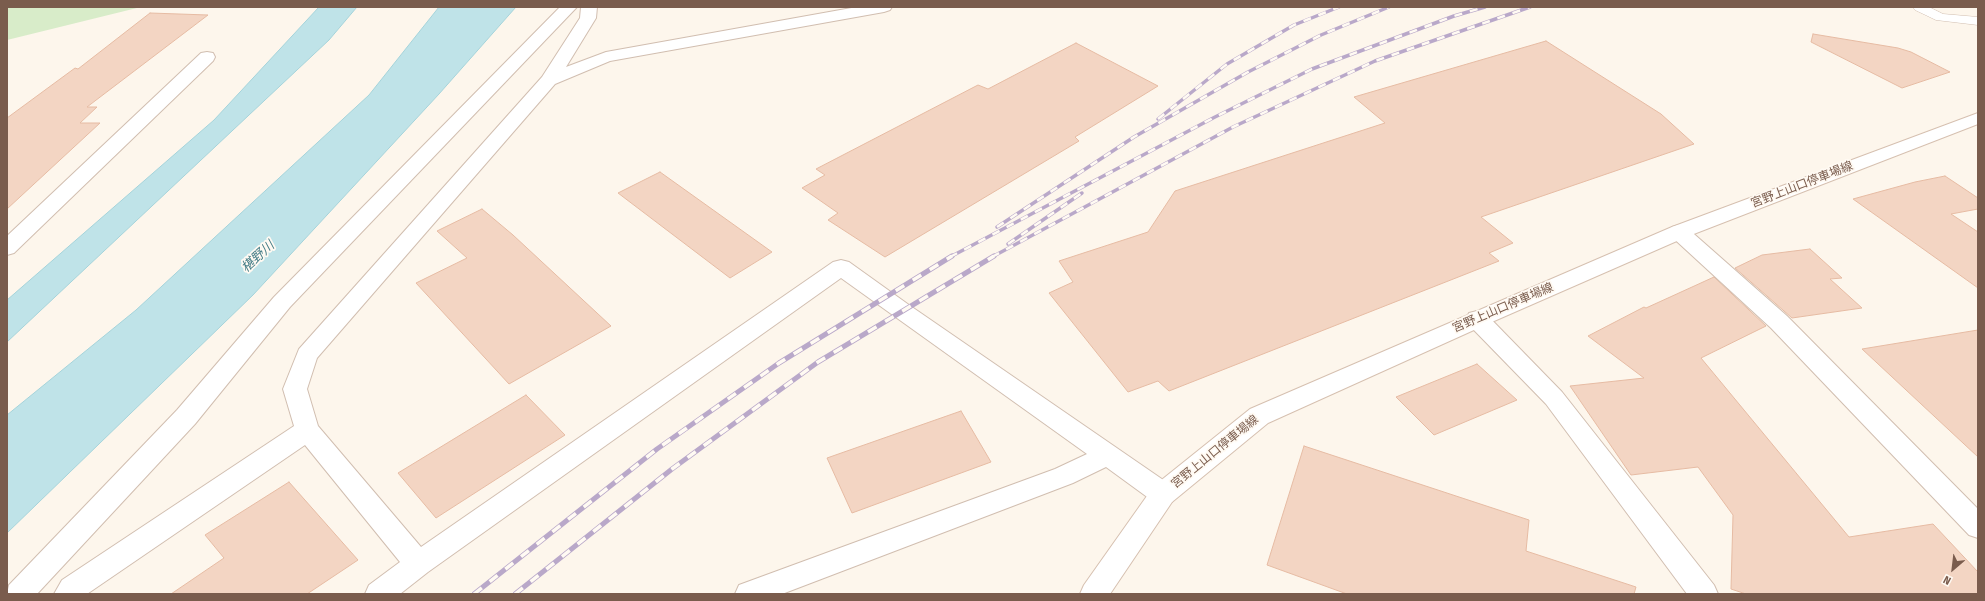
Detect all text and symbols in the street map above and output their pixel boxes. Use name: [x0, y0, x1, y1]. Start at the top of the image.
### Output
street label: 宮野上山口停車場線: [1749, 159, 1855, 211]
water label: 椹野川: [238, 238, 278, 276]
street label: 宮野上山口停車場線: [1450, 280, 1556, 336]
street label: 宮野上山口停車場線: [1169, 412, 1261, 492]
north arrow: [1933, 549, 1973, 589]
text: N: [1941, 573, 1953, 587]

